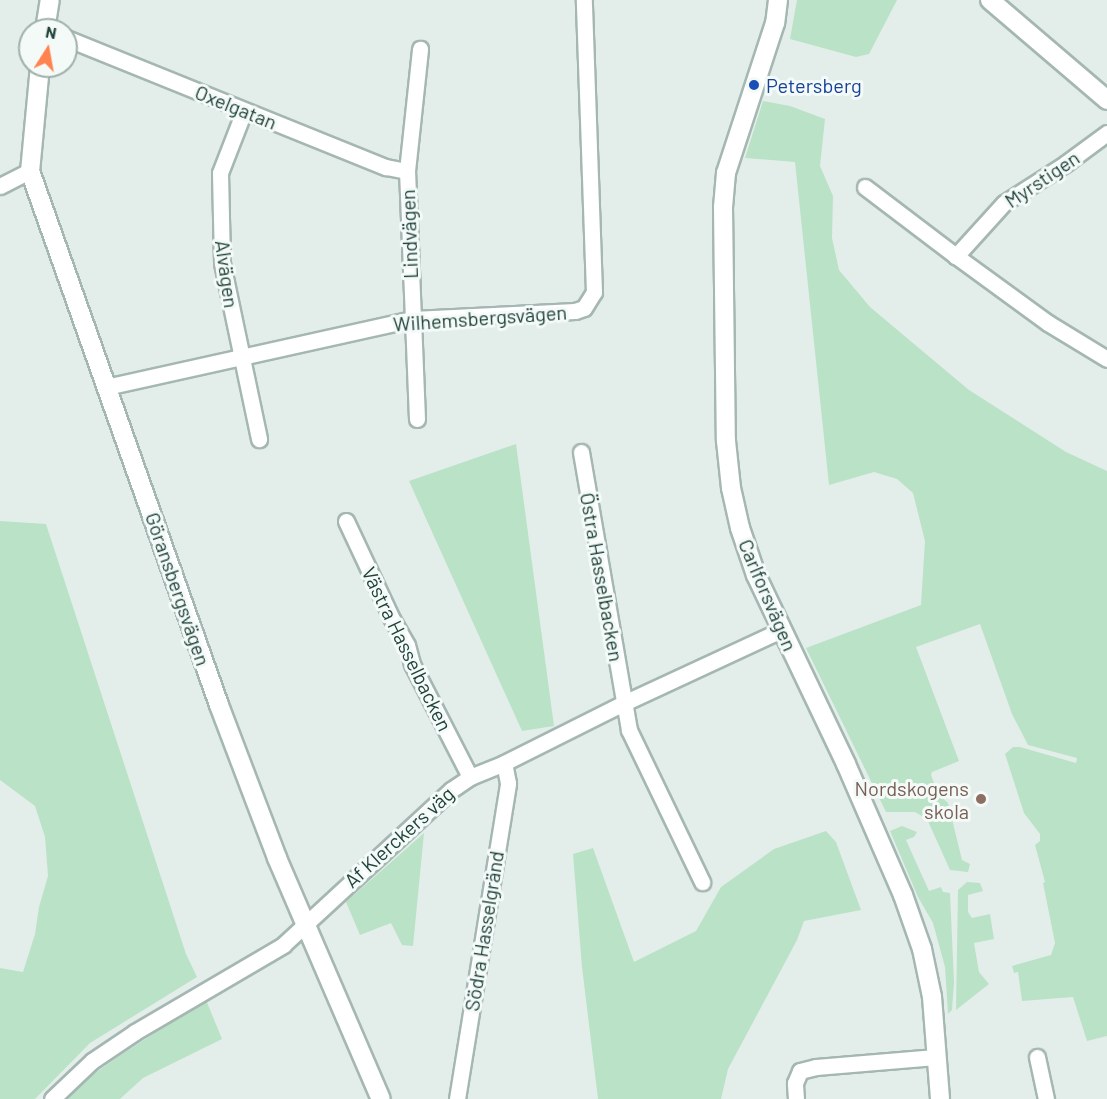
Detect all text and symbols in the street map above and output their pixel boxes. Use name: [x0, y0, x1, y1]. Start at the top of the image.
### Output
north arrow: [18, 18, 78, 78]
text: N: [44, 21, 58, 42]
place label: Petersberg: [766, 73, 862, 97]
marker: Petersberg: [747, 78, 761, 92]
street label: Oxelgatan: [192, 80, 280, 134]
street label: Myrstigen: [1000, 145, 1084, 213]
street label: Lindvägen: [395, 189, 423, 279]
street label: Alvägen: [210, 238, 244, 310]
street label: Wilhemsbergsvägen: [392, 300, 568, 336]
street label: Östra Hasselbacken: [575, 491, 629, 663]
street label: Göransbergsvägen: [141, 509, 215, 669]
street label: Carlforsvägen: [734, 536, 802, 654]
street label: Västra Hasselbacken: [357, 563, 457, 735]
place label: Nordskogens skola: [855, 776, 969, 823]
street label: Af Klerckers väg: [339, 781, 459, 893]
marker: Nordskogens skola: [974, 792, 988, 806]
street label: Södra Hasselgränd: [459, 849, 509, 1013]

